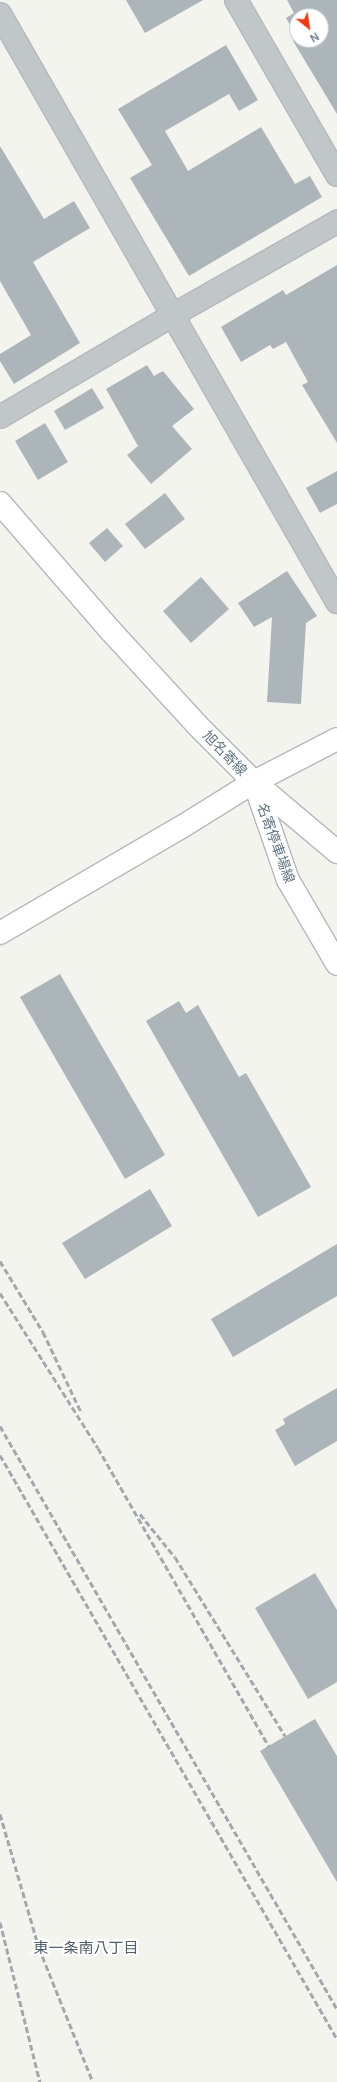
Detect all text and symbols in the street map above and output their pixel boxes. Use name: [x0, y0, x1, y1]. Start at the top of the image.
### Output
north arrow: [289, 8, 329, 48]
text: N: [308, 29, 322, 46]
street label: 旭名寄線: [200, 727, 250, 779]
street label: 名寄停車場線: [254, 801, 298, 885]
district label: 東一条南八丁目: [34, 1939, 138, 1957]

